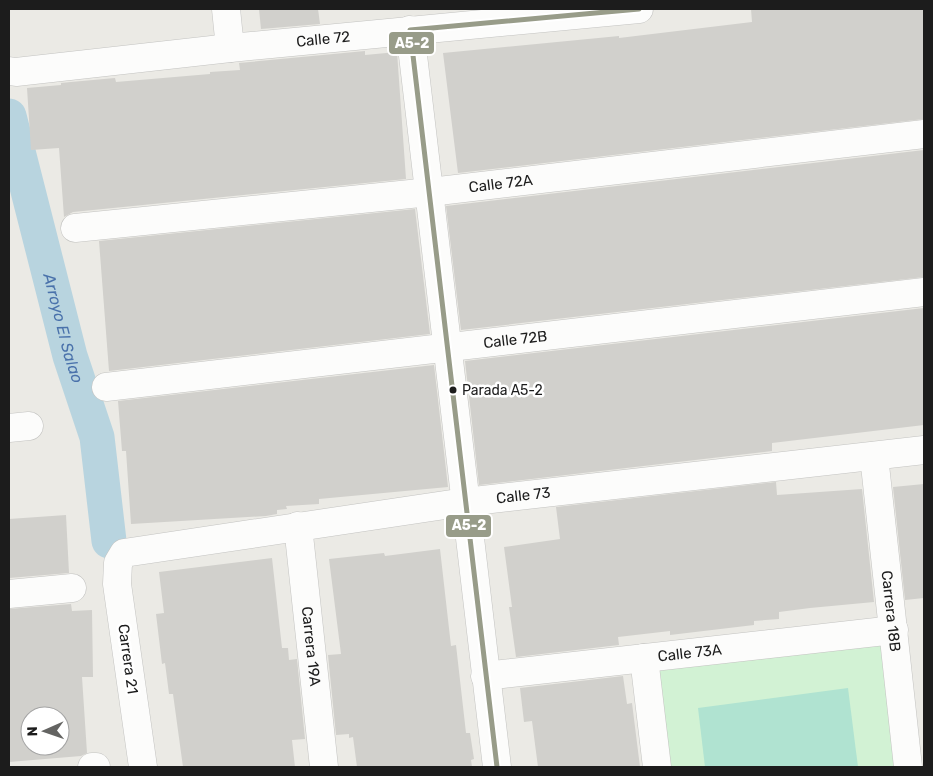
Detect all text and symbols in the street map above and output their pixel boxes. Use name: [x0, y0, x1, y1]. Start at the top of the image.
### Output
street label: Calle 72: [295, 28, 351, 51]
line badge: A5-2: [388, 31, 435, 55]
text: A5-2: [395, 35, 429, 52]
street label: Calle 72A: [468, 171, 534, 196]
water label: Arroyo El Salao: [39, 270, 87, 386]
street label: Calle 72B: [482, 327, 548, 352]
place label: Parada A5-2: [462, 382, 543, 399]
marker: Parada A5-2: [448, 385, 458, 395]
street label: Calle 73: [495, 483, 551, 507]
line badge: A5-2: [445, 514, 492, 538]
text: A5-2: [452, 517, 486, 534]
street label: Carrera 18B: [878, 570, 904, 653]
street label: Carrera 19A: [298, 605, 324, 687]
street label: Carrera 21: [114, 623, 142, 695]
street label: Calle 73A: [657, 640, 723, 666]
north arrow: [20, 706, 70, 756]
text: N: [24, 726, 41, 737]

